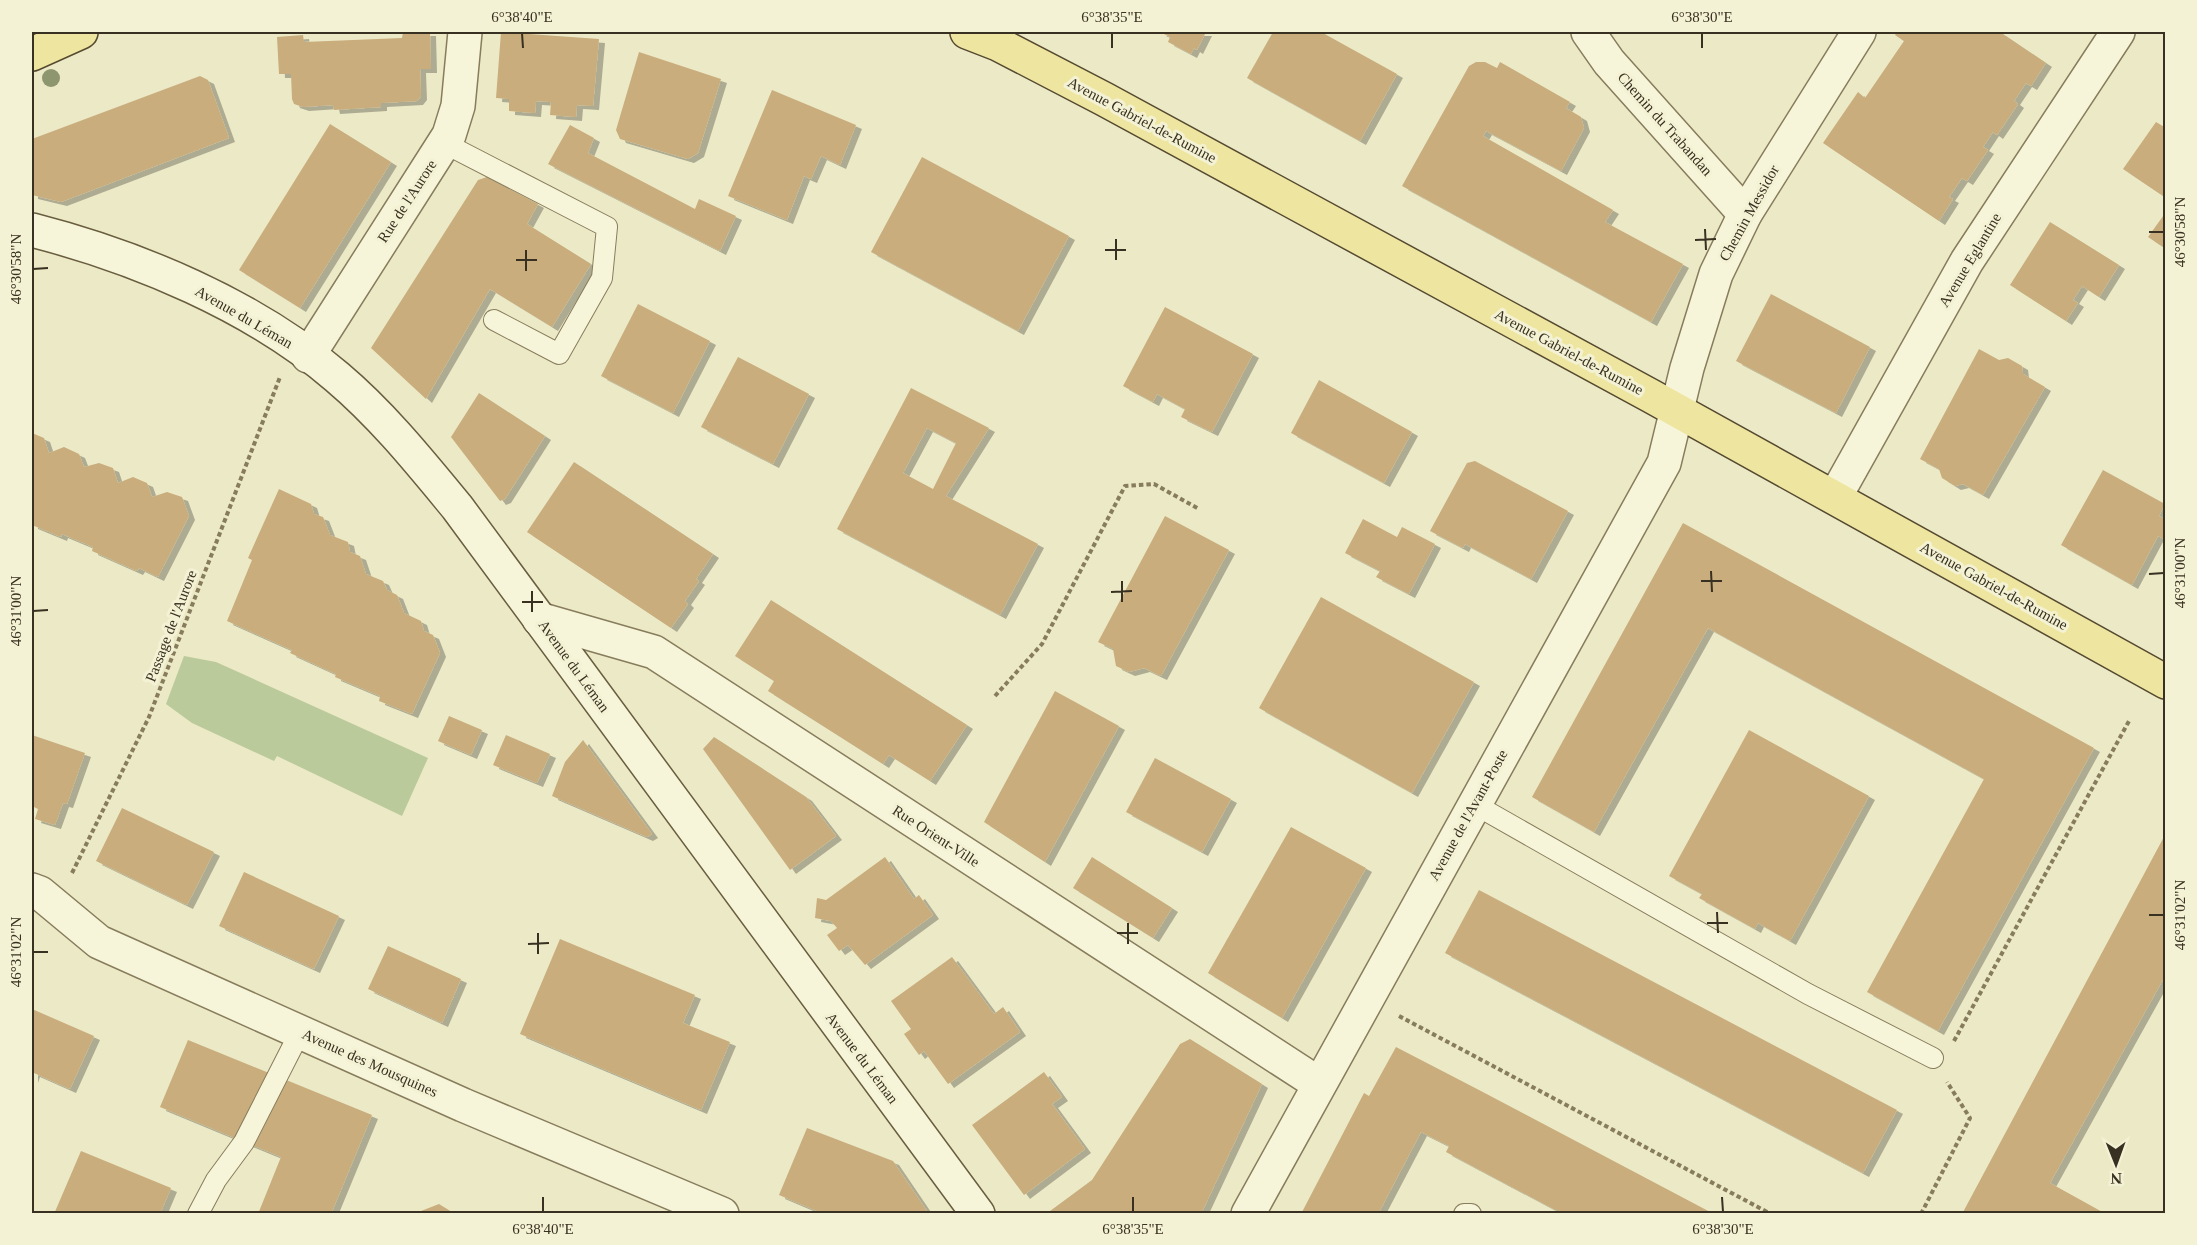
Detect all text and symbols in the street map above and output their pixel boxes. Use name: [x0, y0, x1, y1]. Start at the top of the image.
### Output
text: 6°38'40"E: [491, 9, 553, 25]
text: 6°38'35"E: [1081, 9, 1143, 25]
text: 6°38'30"E: [1671, 9, 1733, 25]
street label: Chemin du Trabandan: [1614, 69, 1716, 179]
street label: Avenue Gabriel-de-Rumine: [1065, 74, 1219, 166]
street label: Rue de l'Aurore: [374, 156, 440, 245]
street label: Chemin Messidor: [1716, 162, 1782, 264]
text: 46°30'58"N: [2172, 197, 2188, 267]
street label: Avenue Eglantine: [1936, 210, 2005, 310]
text: 46°30'58"N: [8, 234, 24, 304]
street label: Avenue du Léman: [193, 283, 296, 352]
street label: Avenue Gabriel-de-Rumine: [1492, 306, 1646, 398]
text: 46°31'00"N: [2172, 538, 2188, 608]
street label: Avenue Gabriel-de-Rumine: [1918, 539, 2071, 633]
street label: Passage de l'Aurore: [142, 568, 200, 684]
text: 46°31'00"N: [8, 576, 24, 646]
street label: Avenue du Léman: [535, 617, 613, 715]
street label: Avenue de l'Avant-Poste: [1425, 746, 1511, 883]
street label: Rue Orient-Ville: [890, 802, 983, 870]
text: 46°31'02"N: [2172, 880, 2188, 950]
text: 46°31'02"N: [8, 917, 24, 987]
street label: Avenue du Léman: [823, 1009, 902, 1107]
street label: Avenue des Mousquines: [300, 1026, 440, 1100]
north arrow: [2086, 1134, 2146, 1194]
text: N: [2110, 1170, 2122, 1187]
text: 6°38'40"E: [512, 1221, 574, 1237]
text: 6°38'35"E: [1102, 1221, 1164, 1237]
text: 6°38'30"E: [1692, 1221, 1754, 1237]

